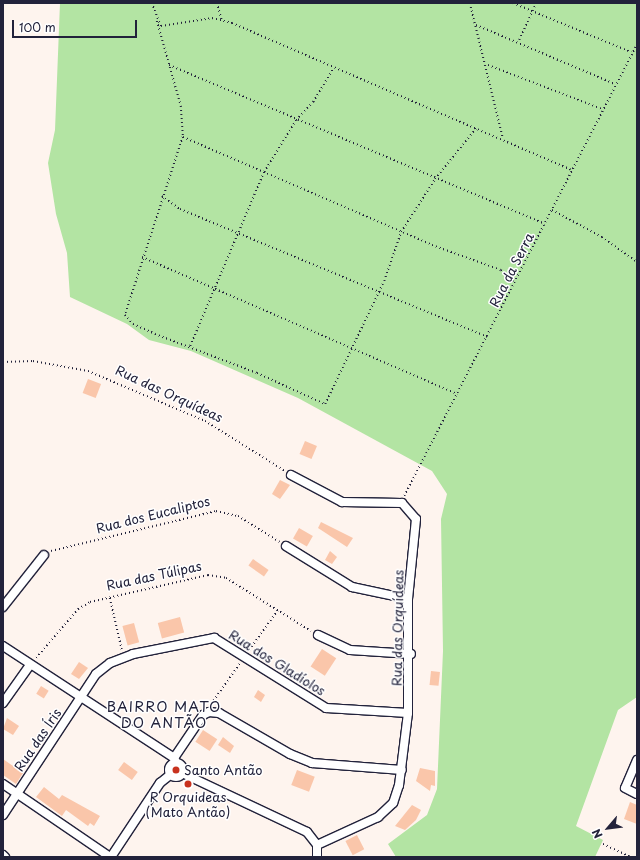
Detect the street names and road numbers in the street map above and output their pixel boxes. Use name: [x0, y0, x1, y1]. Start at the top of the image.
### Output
street label: Rua da Serra: [486, 229, 538, 311]
street label: Rua das Orquídeas: [112, 362, 226, 426]
street label: Rua dos Eucaliptos: [94, 493, 212, 537]
street label: Rua das Túlipas: [104, 558, 204, 594]
street label: Rua das Orquídeas: [389, 568, 407, 688]
street label: Rua dos Gladíolos: [226, 627, 328, 699]
street label: Rua das Íris: [11, 705, 65, 775]

